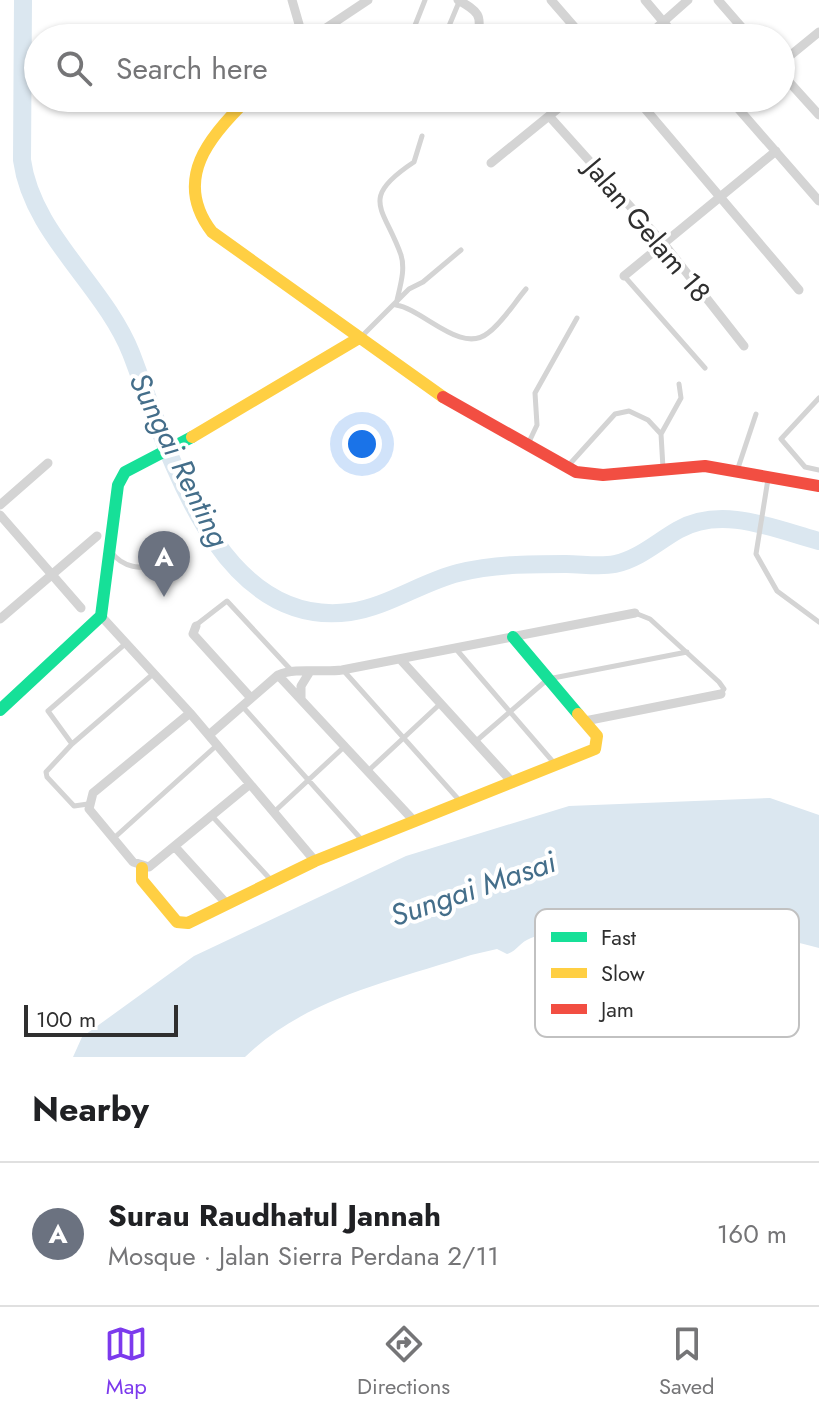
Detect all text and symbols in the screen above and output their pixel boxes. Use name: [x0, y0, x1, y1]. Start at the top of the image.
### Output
search box: [24, 24, 795, 112]
icon: search: [52, 46, 96, 90]
text: Search here: [116, 47, 268, 90]
street label: Jalan Gelam 18: [572, 146, 720, 311]
water label: Sungai Renting: [119, 365, 240, 555]
your location: [342, 424, 382, 464]
pin: A: [138, 531, 190, 597]
water label: Sungai Masai: [384, 840, 562, 937]
legend: [535, 909, 799, 1037]
text: Fast: [601, 921, 637, 953]
text: Slow: [601, 957, 645, 989]
text: Jam: [598, 993, 634, 1025]
scale bar: [24, 1001, 178, 1037]
text: 100 m: [36, 1003, 96, 1035]
text: Nearby: [32, 1085, 149, 1134]
text: Surau Raudhatul Jannah: [108, 1194, 441, 1237]
text: A: [48, 1215, 68, 1253]
text: 160 m: [717, 1215, 787, 1253]
text: Mosque · Jalan Sierra Perdana 2/11: [108, 1237, 499, 1275]
tab: Map: [104, 1322, 148, 1402]
tab: Directions: [357, 1322, 450, 1402]
tab: Saved: [659, 1322, 715, 1402]

